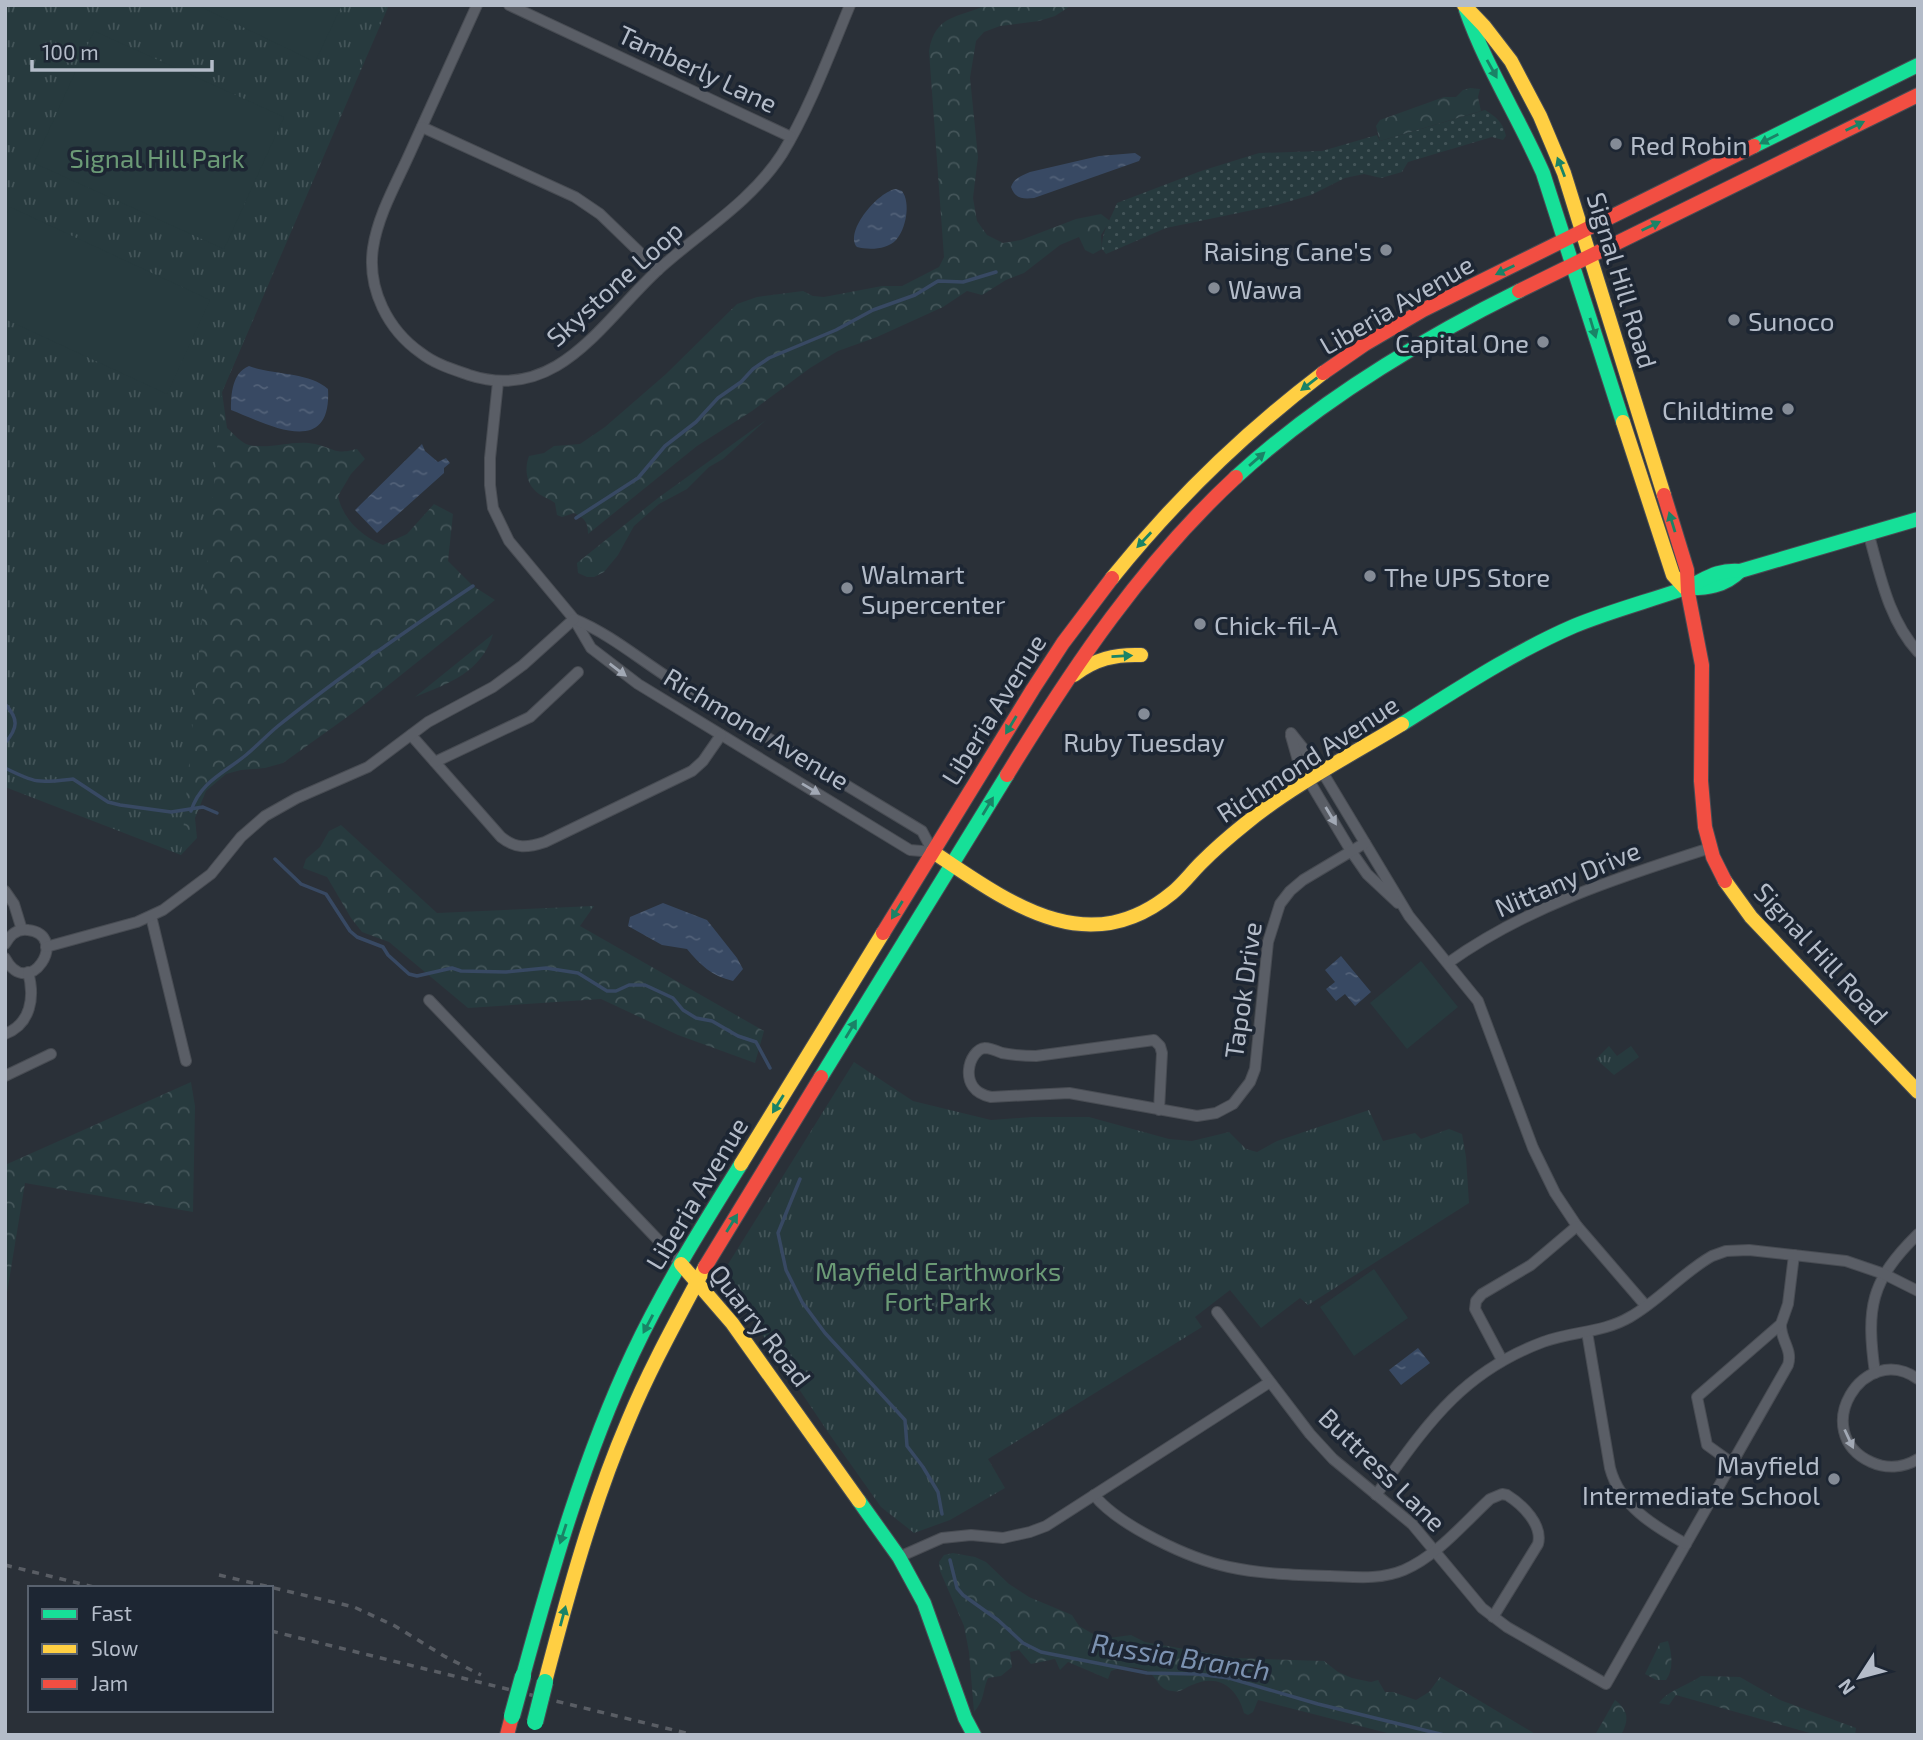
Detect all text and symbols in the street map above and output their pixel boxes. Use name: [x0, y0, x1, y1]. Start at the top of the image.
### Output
street label: Tamberly Lane: [614, 18, 782, 118]
scale bar: [32, 28, 212, 72]
text: 100 m: [42, 39, 99, 64]
one-way arrow: [1486, 59, 1498, 79]
one-way arrow: [1845, 120, 1865, 132]
place label: Red Robin: [1630, 129, 1748, 160]
one-way arrow: [1759, 133, 1779, 144]
marker: Red Robin: [1608, 136, 1624, 152]
park label: Signal Hill Park: [69, 142, 245, 173]
one-way arrow: [1556, 156, 1567, 177]
street label: Signal Hill Road: [1582, 188, 1664, 372]
street label: Skystone Loop: [540, 214, 688, 352]
one-way arrow: [1641, 221, 1661, 233]
place label: Raising Cane's: [1204, 235, 1372, 266]
marker: Raising Cane's: [1378, 242, 1394, 258]
street label: Liberia Avenue: [1314, 248, 1478, 360]
one-way arrow: [1495, 264, 1515, 276]
place label: Wawa: [1228, 273, 1302, 304]
marker: Wawa: [1206, 280, 1222, 296]
place label: Sunoco: [1748, 305, 1835, 336]
marker: Sunoco: [1726, 312, 1742, 328]
one-way arrow: [1588, 318, 1599, 339]
place label: Capital One: [1395, 327, 1529, 358]
marker: Capital One: [1535, 334, 1551, 350]
one-way arrow: [1300, 377, 1318, 392]
place label: Childtime: [1662, 394, 1774, 425]
marker: Childtime: [1780, 401, 1796, 417]
one-way arrow: [1247, 452, 1265, 467]
one-way arrow: [1666, 511, 1677, 532]
one-way arrow: [1136, 531, 1152, 548]
place label: Walmart Supercenter: [861, 558, 1005, 619]
place label: The UPS Store: [1384, 561, 1550, 592]
marker: The UPS Store: [1362, 568, 1378, 584]
marker: Walmart Supercenter: [839, 580, 855, 596]
place label: Chick-fil-A: [1214, 609, 1338, 640]
marker: Chick-fil-A: [1192, 616, 1208, 632]
street label: Liberia Avenue: [934, 628, 1052, 790]
one-way arrow: [1111, 650, 1133, 661]
street label: Richmond Avenue: [659, 661, 855, 795]
one-way arrow: [608, 663, 627, 677]
street label: Richmond Avenue: [1210, 688, 1404, 828]
marker: Ruby Tuesday: [1136, 706, 1152, 722]
one-way arrow: [1005, 715, 1018, 734]
place label: Ruby Tuesday: [1063, 726, 1225, 757]
one-way arrow: [802, 783, 821, 795]
one-way arrow: [981, 796, 994, 815]
one-way arrow: [1324, 807, 1337, 826]
street label: Nittany Drive: [1490, 834, 1644, 922]
street label: Signal Hill Road: [1749, 876, 1895, 1030]
one-way arrow: [891, 900, 904, 919]
street label: Tapok Drive: [1217, 920, 1267, 1060]
one-way arrow: [845, 1020, 857, 1039]
one-way arrow: [772, 1094, 785, 1113]
street label: Liberia Avenue: [638, 1111, 754, 1275]
one-way arrow: [725, 1213, 738, 1233]
park label: Mayfield Earthworks Fort Park: [815, 1255, 1061, 1316]
street label: Quarry Road: [704, 1258, 818, 1392]
one-way arrow: [642, 1314, 654, 1334]
street label: Buttress Lane: [1313, 1401, 1453, 1537]
one-way arrow: [1842, 1429, 1854, 1449]
place label: Mayfield Intermediate School: [1582, 1449, 1820, 1510]
marker: Mayfield Intermediate School: [1826, 1471, 1842, 1487]
one-way arrow: [557, 1524, 567, 1545]
legend: [28, 1586, 273, 1712]
text: Fast: [91, 1600, 132, 1625]
one-way arrow: [558, 1605, 569, 1627]
water label: Russia Branch: [1089, 1625, 1273, 1687]
text: Slow: [91, 1635, 138, 1660]
north arrow: [1825, 1642, 1895, 1712]
text: Jam: [91, 1670, 128, 1695]
text: N: [1833, 1675, 1859, 1700]

